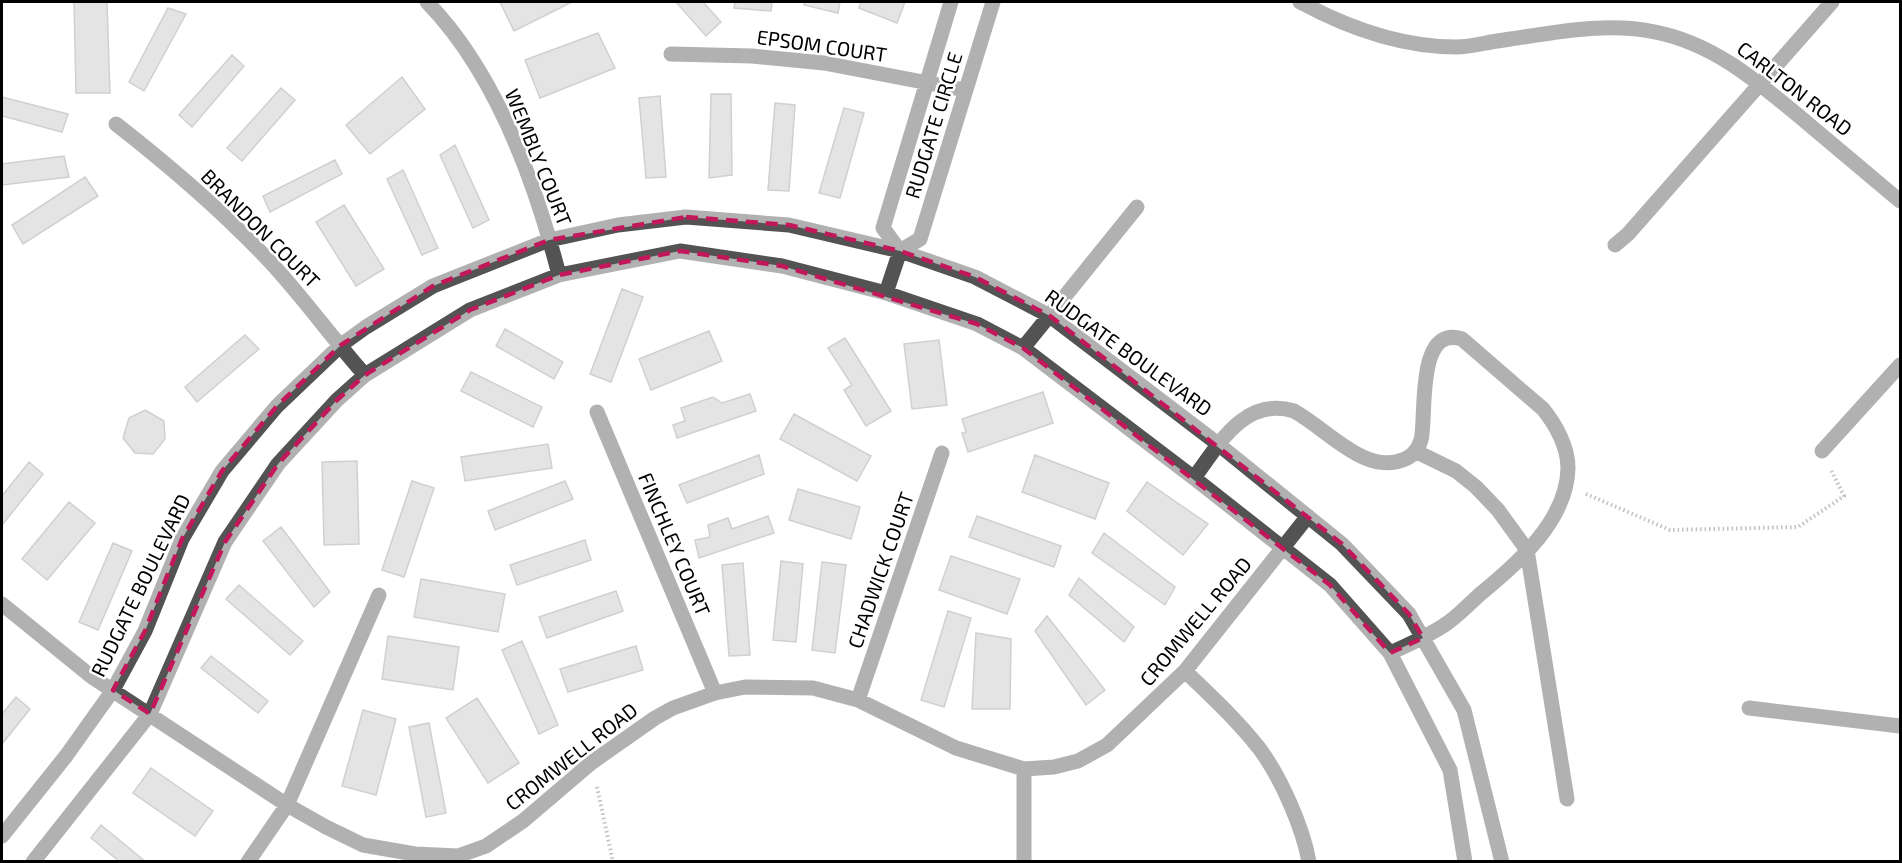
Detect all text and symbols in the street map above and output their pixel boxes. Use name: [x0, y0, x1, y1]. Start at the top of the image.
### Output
street label: EPSOM COURT: [755, 24, 889, 66]
street label: CARLTON ROAD: [1733, 36, 1857, 140]
street label: RUDGATE CIRCLE: [899, 49, 967, 201]
street label: WEMBLY COURT: [501, 85, 578, 229]
street label: BRANDON COURT: [197, 164, 326, 293]
street label: RUDGATE BOULEVARD: [1041, 283, 1217, 421]
street label: FINCHLEY COURT: [634, 469, 716, 620]
street label: CHADWICK COURT: [842, 488, 918, 651]
street label: RUDGATE BOULEVARD: [85, 490, 195, 680]
street label: CROMWELL ROAD: [1134, 552, 1256, 690]
street label: CROMWELL ROAD: [500, 697, 642, 815]

